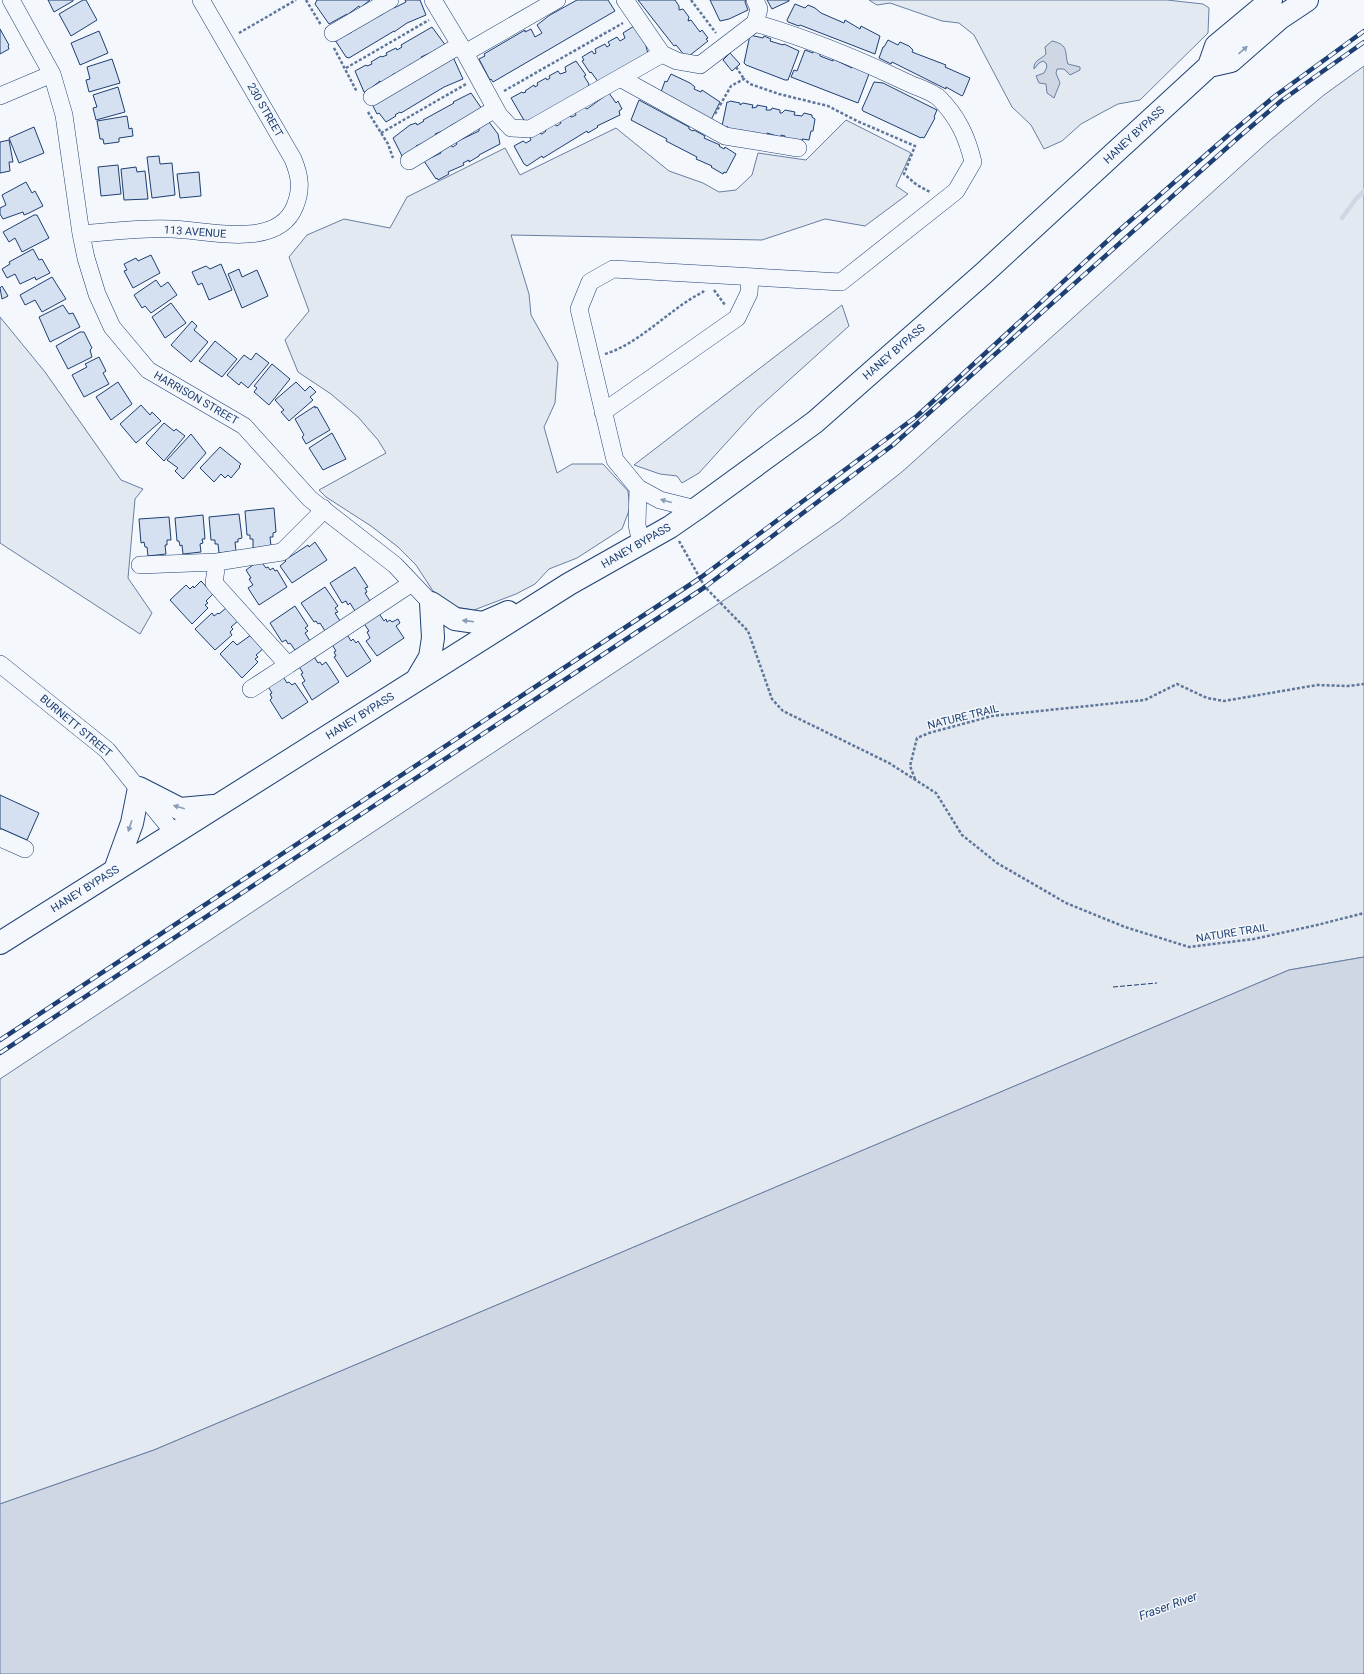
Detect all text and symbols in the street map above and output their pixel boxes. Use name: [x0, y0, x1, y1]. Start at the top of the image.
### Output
one-way arrow: [1238, 45, 1248, 55]
street label: 230 STREET: [244, 81, 286, 140]
street label: HANEY BYPASS: [1101, 103, 1167, 166]
street label: 113 AVENUE: [163, 223, 227, 241]
street label: HANEY BYPASS: [860, 321, 928, 383]
street label: HARRISON STREET: [151, 369, 241, 428]
one-way arrow: [660, 498, 672, 504]
street label: HANEY BYPASS: [599, 521, 673, 571]
one-way arrow: [462, 618, 474, 624]
street label: HANEY BYPASS: [323, 690, 397, 742]
street label: BURNETT STREET: [37, 692, 115, 760]
street label: NATURE TRAIL: [926, 702, 1000, 732]
one-way arrow: [172, 804, 184, 810]
one-way arrow: [127, 821, 133, 833]
street label: HANEY BYPASS: [48, 863, 122, 915]
street label: NATURE TRAIL: [1195, 921, 1269, 945]
water label: Fraser River: [1137, 1589, 1200, 1623]

